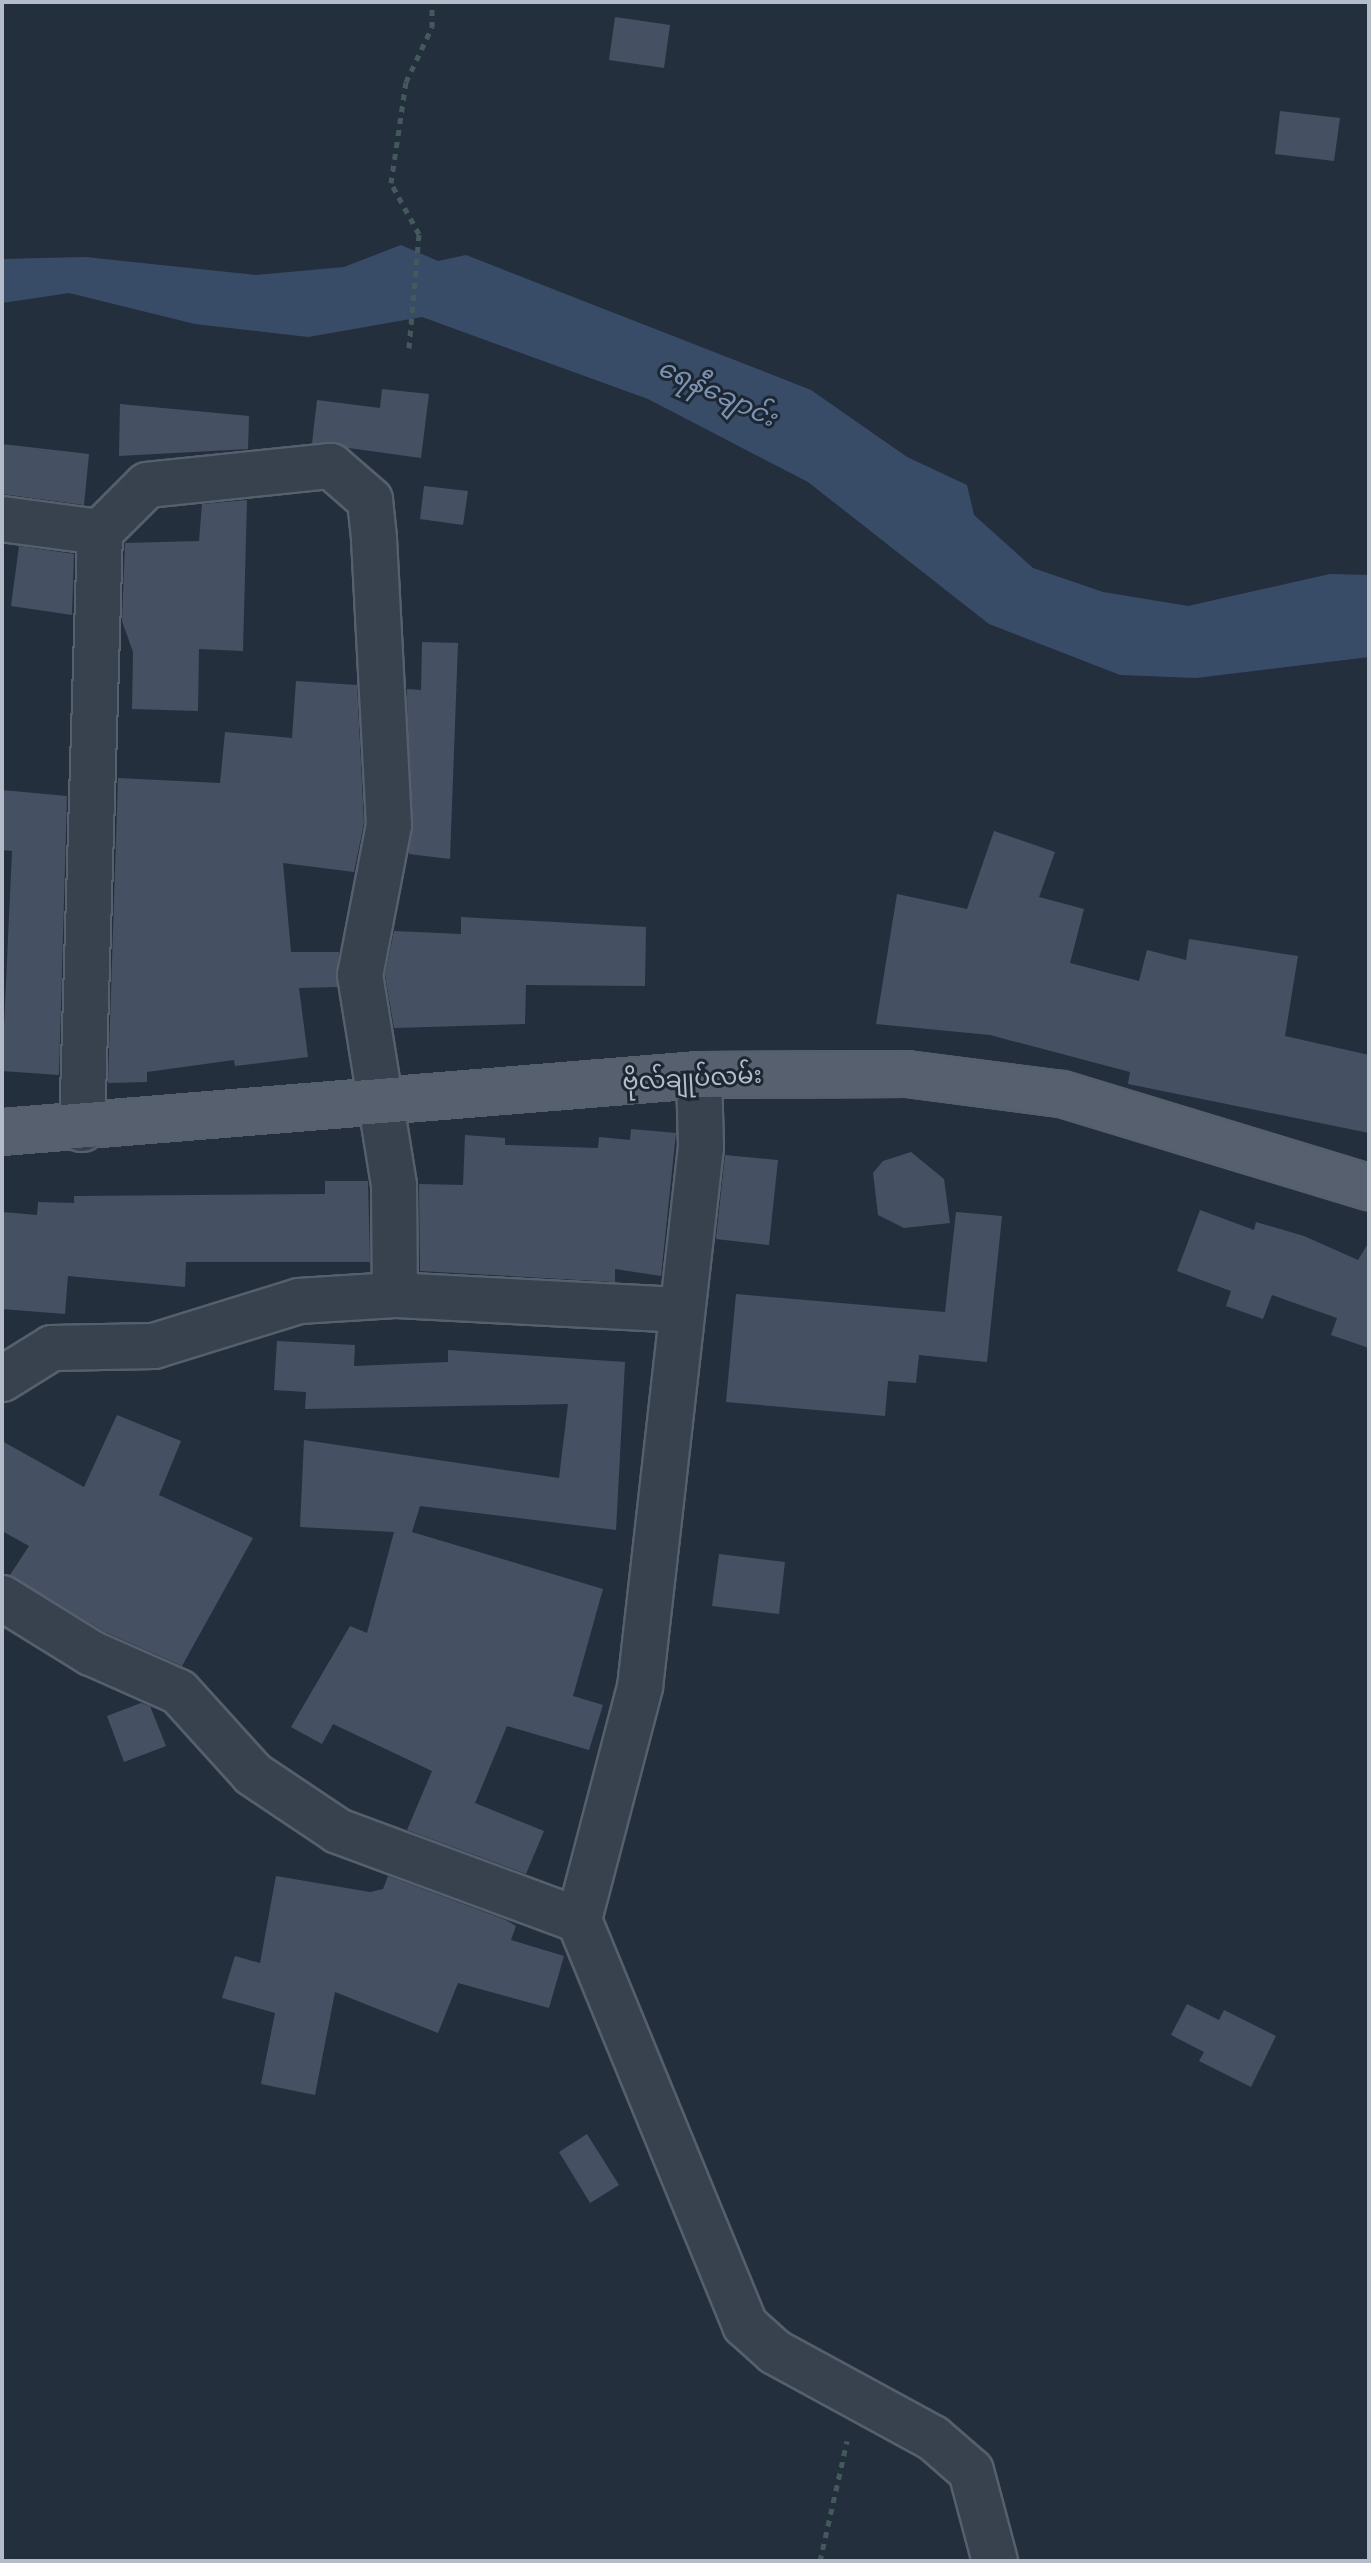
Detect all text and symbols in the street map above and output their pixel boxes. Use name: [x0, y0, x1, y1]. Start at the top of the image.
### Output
water label: ရေနီချောင်း: [653, 352, 781, 434]
street label: ဗိုလ်‌ချုပ်‌လမ်း: [622, 1060, 762, 1096]

